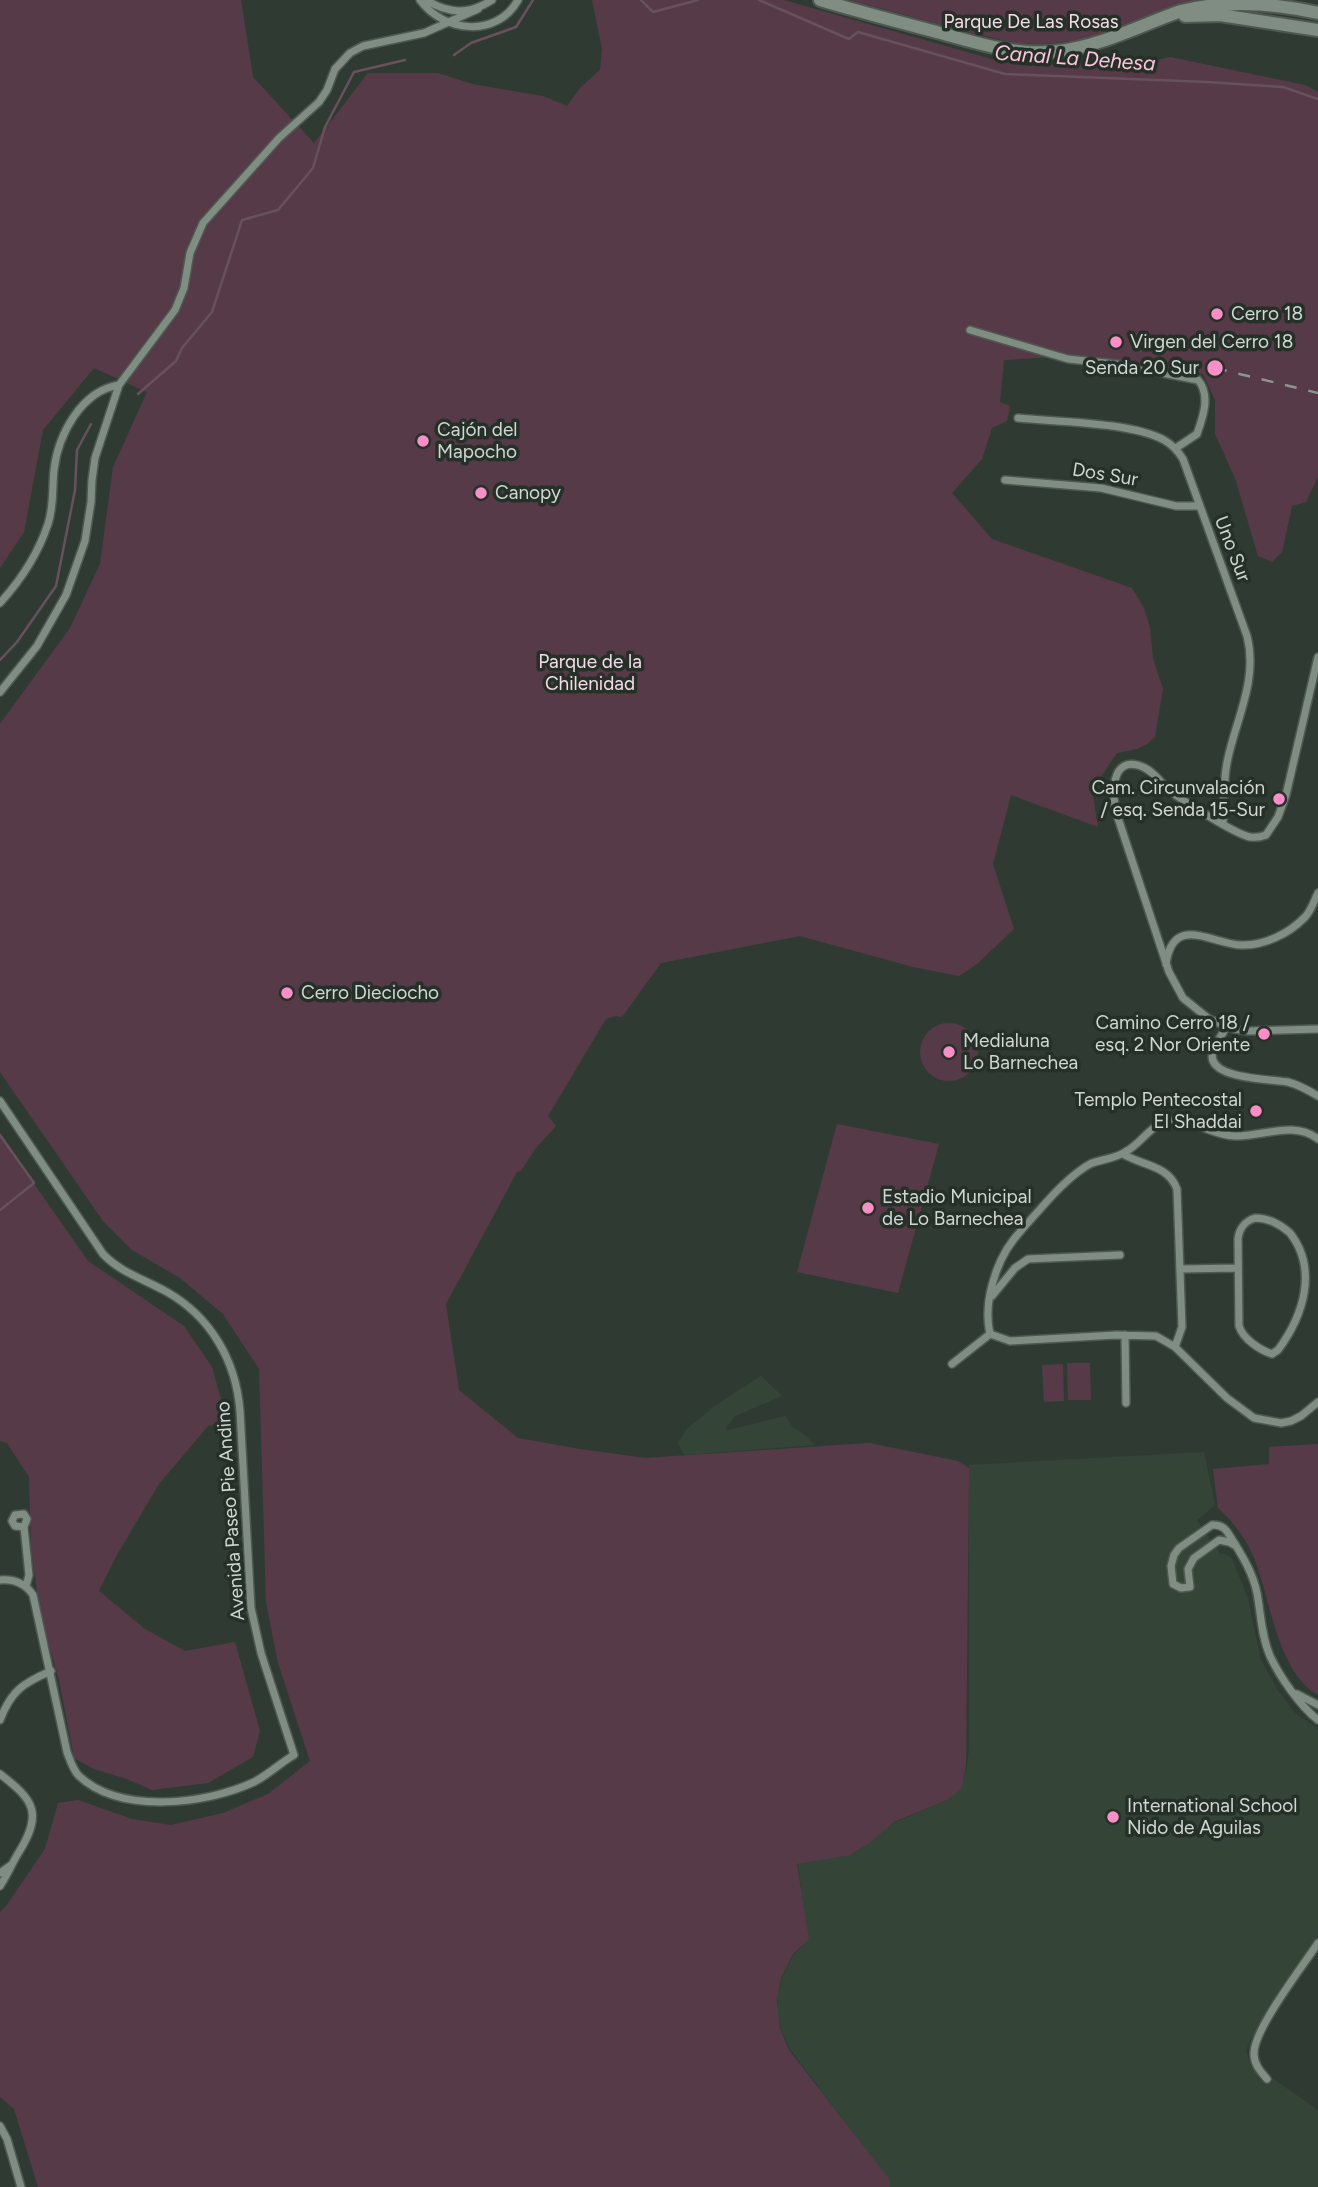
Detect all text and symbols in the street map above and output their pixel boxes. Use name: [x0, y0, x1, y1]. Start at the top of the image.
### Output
park label: Parque De Las Rosas: [943, 11, 1119, 33]
water label: Canal La Dehesa: [994, 41, 1156, 77]
place label: Cerro 18: [1231, 303, 1303, 325]
marker: Cerro 18: [1209, 306, 1225, 322]
place label: Virgen del Cerro 18: [1130, 331, 1293, 353]
marker: Virgen del Cerro 18: [1108, 334, 1124, 350]
place label: Senda 20 Sur: [1085, 357, 1199, 379]
marker: Senda 20 Sur: [1205, 358, 1225, 378]
place label: Cajón del Mapocho: [437, 419, 518, 463]
marker: Cajón del Mapocho: [415, 433, 431, 449]
street label: Dos Sur: [1070, 459, 1140, 491]
place label: Canopy: [495, 482, 561, 504]
marker: Canopy: [473, 485, 489, 501]
street label: Uno Sur: [1209, 513, 1255, 585]
park label: Parque de la Chilenidad: [538, 651, 642, 695]
place label: Cam. Circunvalación / esq. Senda 15-Sur: [1091, 777, 1265, 821]
marker: Cam. Circunvalación / esq. Senda 15-Sur: [1271, 791, 1287, 807]
place label: Cerro Dieciocho: [301, 982, 439, 1004]
marker: Cerro Dieciocho: [279, 985, 295, 1001]
place label: Camino Cerro 18 / esq. 2 Nor Oriente: [1095, 1012, 1250, 1056]
marker: Camino Cerro 18 / esq. 2 Nor Oriente: [1256, 1026, 1272, 1042]
place label: Medialuna Lo Barnechea: [963, 1030, 1078, 1074]
marker: Medialuna Lo Barnechea: [941, 1044, 957, 1060]
place label: Templo Pentecostal El Shaddai: [1075, 1089, 1242, 1133]
marker: Templo Pentecostal El Shaddai: [1248, 1103, 1264, 1119]
place label: Estadio Municipal de Lo Barnechea: [882, 1186, 1032, 1230]
marker: Estadio Municipal de Lo Barnechea: [860, 1200, 876, 1216]
street label: Avenida Paseo Pie Andino: [212, 1401, 250, 1621]
place label: International School Nido de Aguilas: [1127, 1795, 1298, 1839]
marker: International School Nido de Aguilas: [1105, 1809, 1121, 1825]

